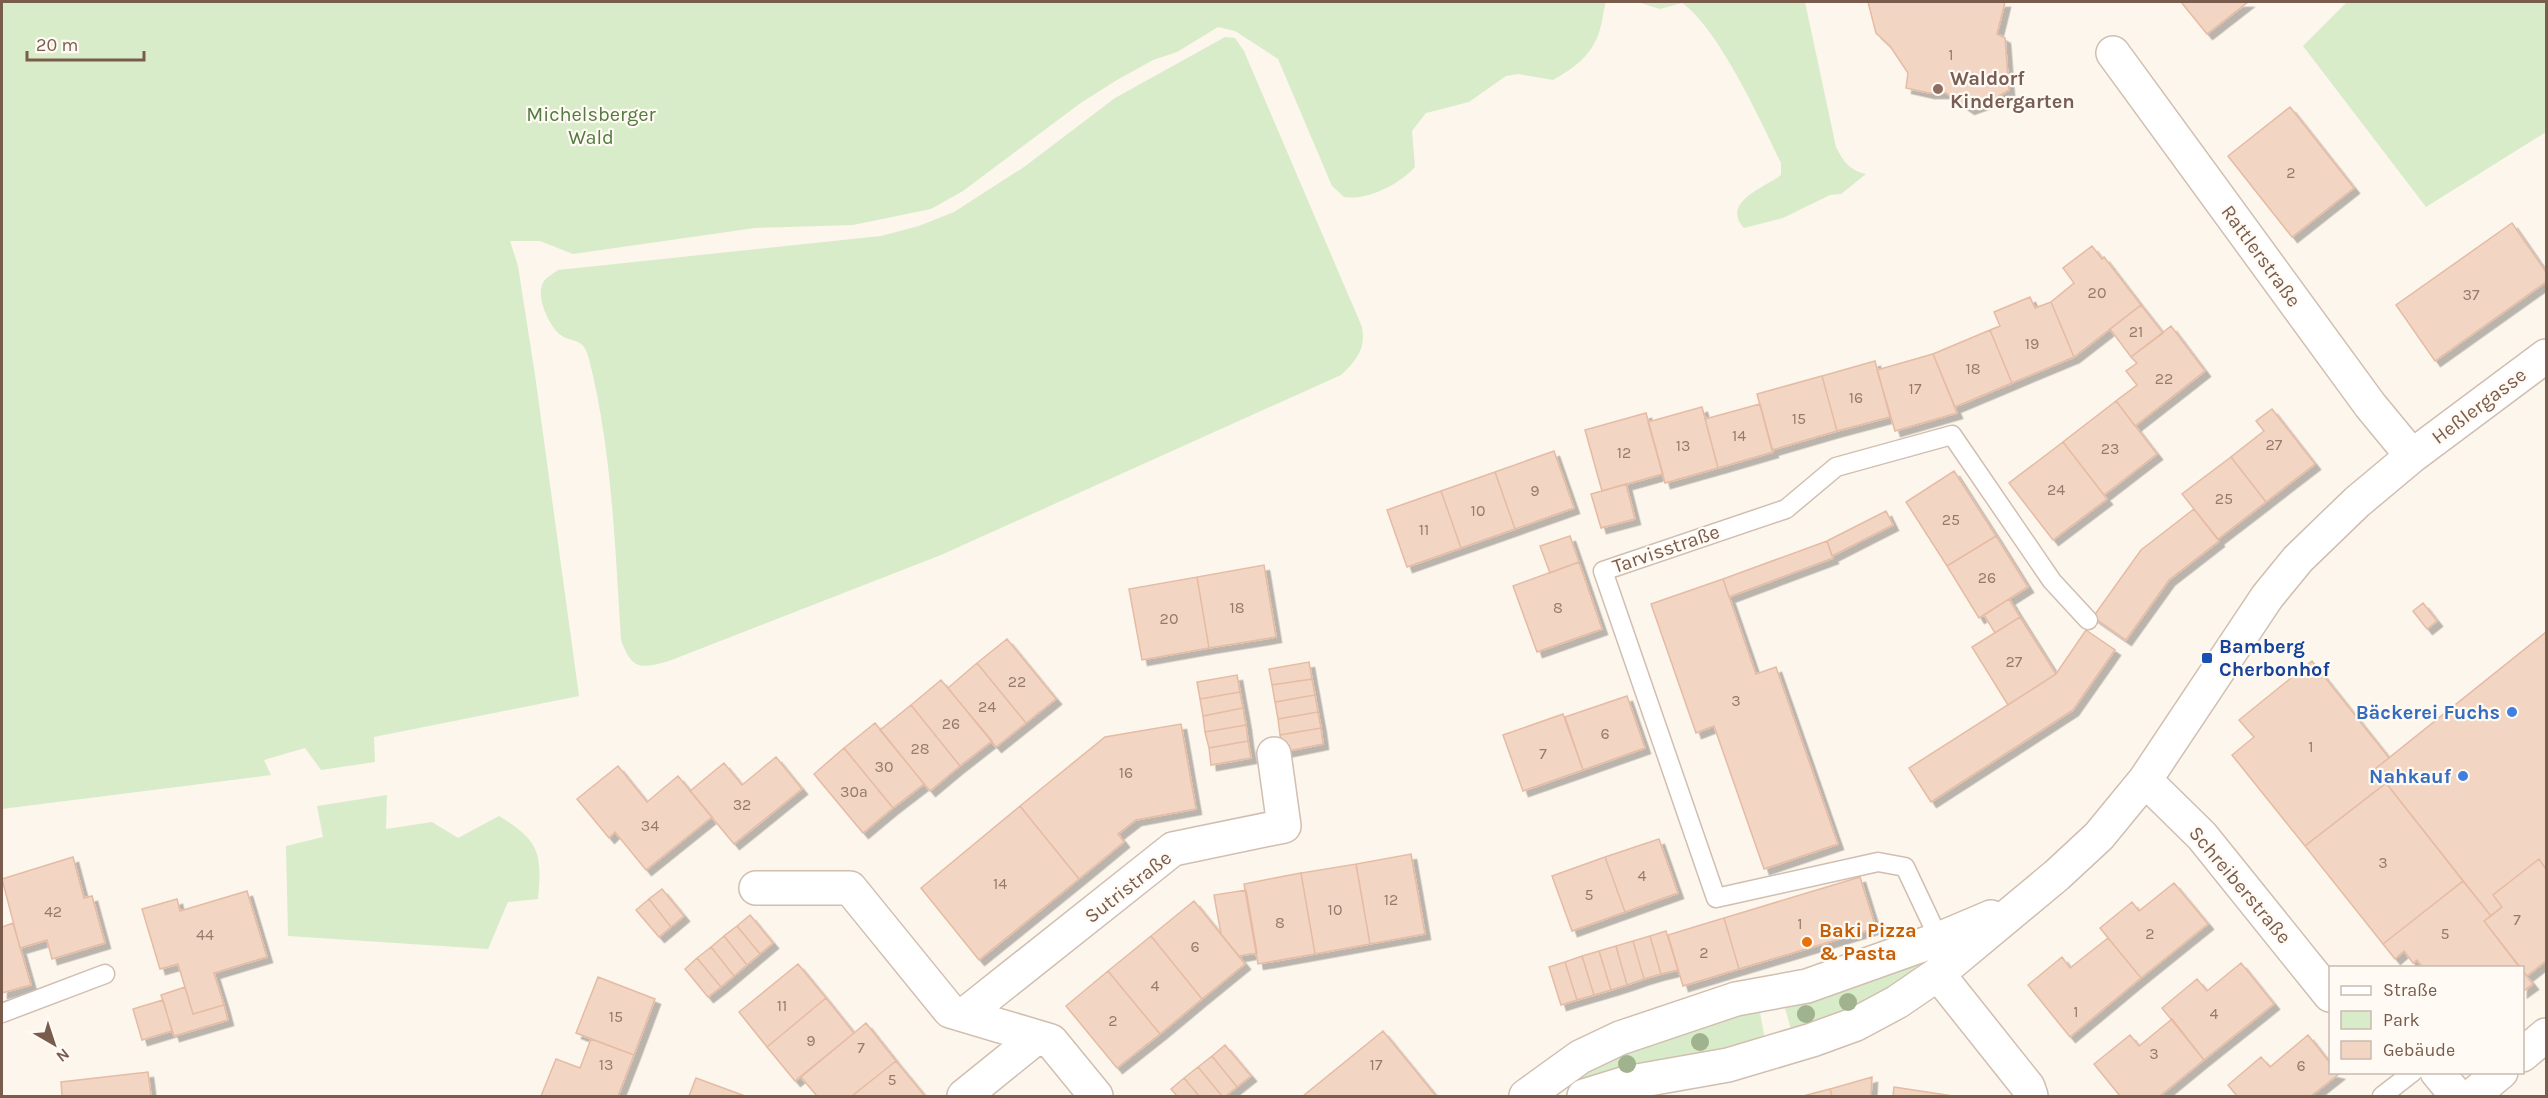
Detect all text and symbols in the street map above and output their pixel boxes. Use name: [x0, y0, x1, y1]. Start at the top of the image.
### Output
scale bar: [27, 24, 144, 62]
text: 20 m: [36, 34, 78, 56]
house number: 1: [1948, 45, 1954, 64]
place label: Waldorf Kindergarten: [1950, 67, 2075, 113]
marker: Waldorf Kindergarten: [1931, 82, 1945, 96]
park label: Michelsberger Wald: [526, 103, 657, 149]
house number: 2: [2286, 163, 2296, 182]
street label: Rattlerstraße: [2216, 201, 2306, 311]
house number: 20: [2088, 283, 2106, 302]
house number: 37: [2463, 285, 2480, 304]
house number: 21: [2129, 322, 2143, 341]
house number: 19: [2025, 334, 2039, 353]
house number: 18: [1965, 359, 1981, 378]
street label: Heßlergasse: [2427, 363, 2531, 449]
house number: 22: [2155, 369, 2173, 388]
house number: 17: [1909, 379, 1922, 398]
house number: 16: [1849, 388, 1863, 407]
house number: 15: [1792, 409, 1806, 428]
house number: 14: [1732, 426, 1746, 445]
house number: 27: [2266, 435, 2283, 454]
house number: 13: [1676, 436, 1690, 455]
house number: 23: [2101, 439, 2119, 458]
house number: 12: [1617, 443, 1631, 462]
house number: 24: [2047, 480, 2065, 499]
house number: 9: [1530, 481, 1540, 500]
house number: 25: [2215, 489, 2233, 508]
house number: 10: [1471, 501, 1485, 520]
house number: 25: [1942, 510, 1960, 529]
house number: 11: [1419, 520, 1429, 539]
street label: Tarvisstraße: [1609, 520, 1723, 578]
house number: 26: [1978, 568, 1996, 587]
house number: 18: [1229, 598, 1245, 617]
house number: 8: [1553, 598, 1563, 617]
house number: 20: [1160, 609, 1178, 628]
place label: Bamberg Cherbonhof: [2219, 635, 2330, 681]
marker: Bamberg Cherbonhof: [2200, 651, 2214, 665]
house number: 27: [2006, 652, 2023, 671]
house number: 22: [1008, 672, 1026, 691]
house number: 3: [1731, 691, 1741, 710]
house number: 24: [978, 697, 996, 716]
place label: Bäckerei Fuchs: [2356, 701, 2500, 724]
marker: Bäckerei Fuchs: [2505, 705, 2519, 719]
house number: 26: [942, 714, 960, 733]
house number: 6: [1600, 724, 1610, 743]
house number: 1: [2308, 737, 2314, 756]
house number: 28: [910, 739, 930, 758]
house number: 7: [1539, 744, 1547, 763]
house number: 30: [875, 757, 893, 776]
house number: 16: [1119, 763, 1133, 782]
place label: Nahkauf: [2369, 765, 2452, 788]
marker: Nahkauf: [2456, 769, 2470, 783]
house number: 30a: [840, 782, 868, 801]
house number: 32: [733, 795, 751, 814]
house number: 34: [641, 816, 659, 835]
street label: Schreiberstraße: [2184, 822, 2296, 948]
street label: Sutristraße: [1080, 846, 1176, 928]
house number: 3: [2378, 853, 2388, 872]
house number: 4: [1638, 866, 1647, 885]
house number: 14: [993, 874, 1007, 893]
house number: 5: [1584, 885, 1594, 904]
house number: 12: [1384, 890, 1398, 909]
house number: 10: [1328, 900, 1342, 919]
house number: 42: [44, 902, 62, 921]
house number: 7: [2513, 910, 2521, 929]
house number: 8: [1275, 913, 1285, 932]
house number: 1: [1797, 914, 1803, 933]
place label: Baki Pizza & Pasta: [1819, 919, 1917, 965]
house number: 2: [2145, 924, 2155, 943]
house number: 5: [2440, 924, 2450, 943]
house number: 44: [196, 925, 214, 944]
marker: Baki Pizza & Pasta: [1800, 935, 1814, 949]
house number: 6: [1190, 937, 1200, 956]
house number: 2: [1699, 943, 1709, 962]
legend: [2329, 966, 2524, 1074]
house number: 4: [1151, 976, 1160, 995]
text: Straße: [2383, 979, 2437, 1001]
house number: 11: [777, 996, 787, 1015]
house number: 1: [2073, 1002, 2079, 1021]
house number: 4: [2210, 1004, 2219, 1023]
house number: 15: [609, 1007, 623, 1026]
text: Park: [2383, 1009, 2420, 1031]
house number: 2: [1108, 1011, 1118, 1030]
north arrow: [24, 1014, 84, 1074]
house number: 9: [806, 1031, 816, 1050]
house number: 7: [857, 1038, 865, 1057]
text: Gebäude: [2383, 1039, 2455, 1061]
text: N: [53, 1044, 74, 1066]
house number: 3: [2149, 1044, 2159, 1063]
house number: 13: [599, 1055, 613, 1074]
house number: 17: [1370, 1055, 1383, 1074]
house number: 6: [2296, 1056, 2306, 1075]
house number: 5: [887, 1070, 897, 1089]

